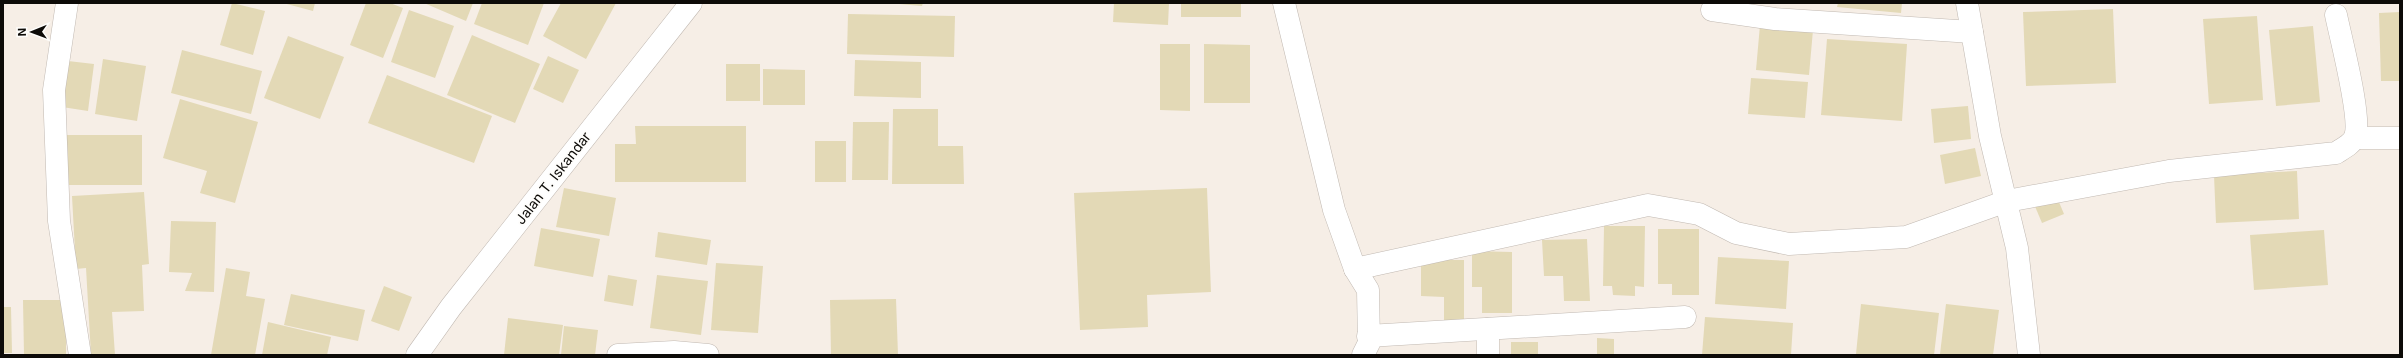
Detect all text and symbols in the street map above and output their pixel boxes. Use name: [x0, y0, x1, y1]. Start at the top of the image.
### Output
north arrow: [12, 12, 52, 52]
text: N: [15, 28, 29, 36]
street label: Jalan T. Iskandar: [511, 128, 594, 227]

